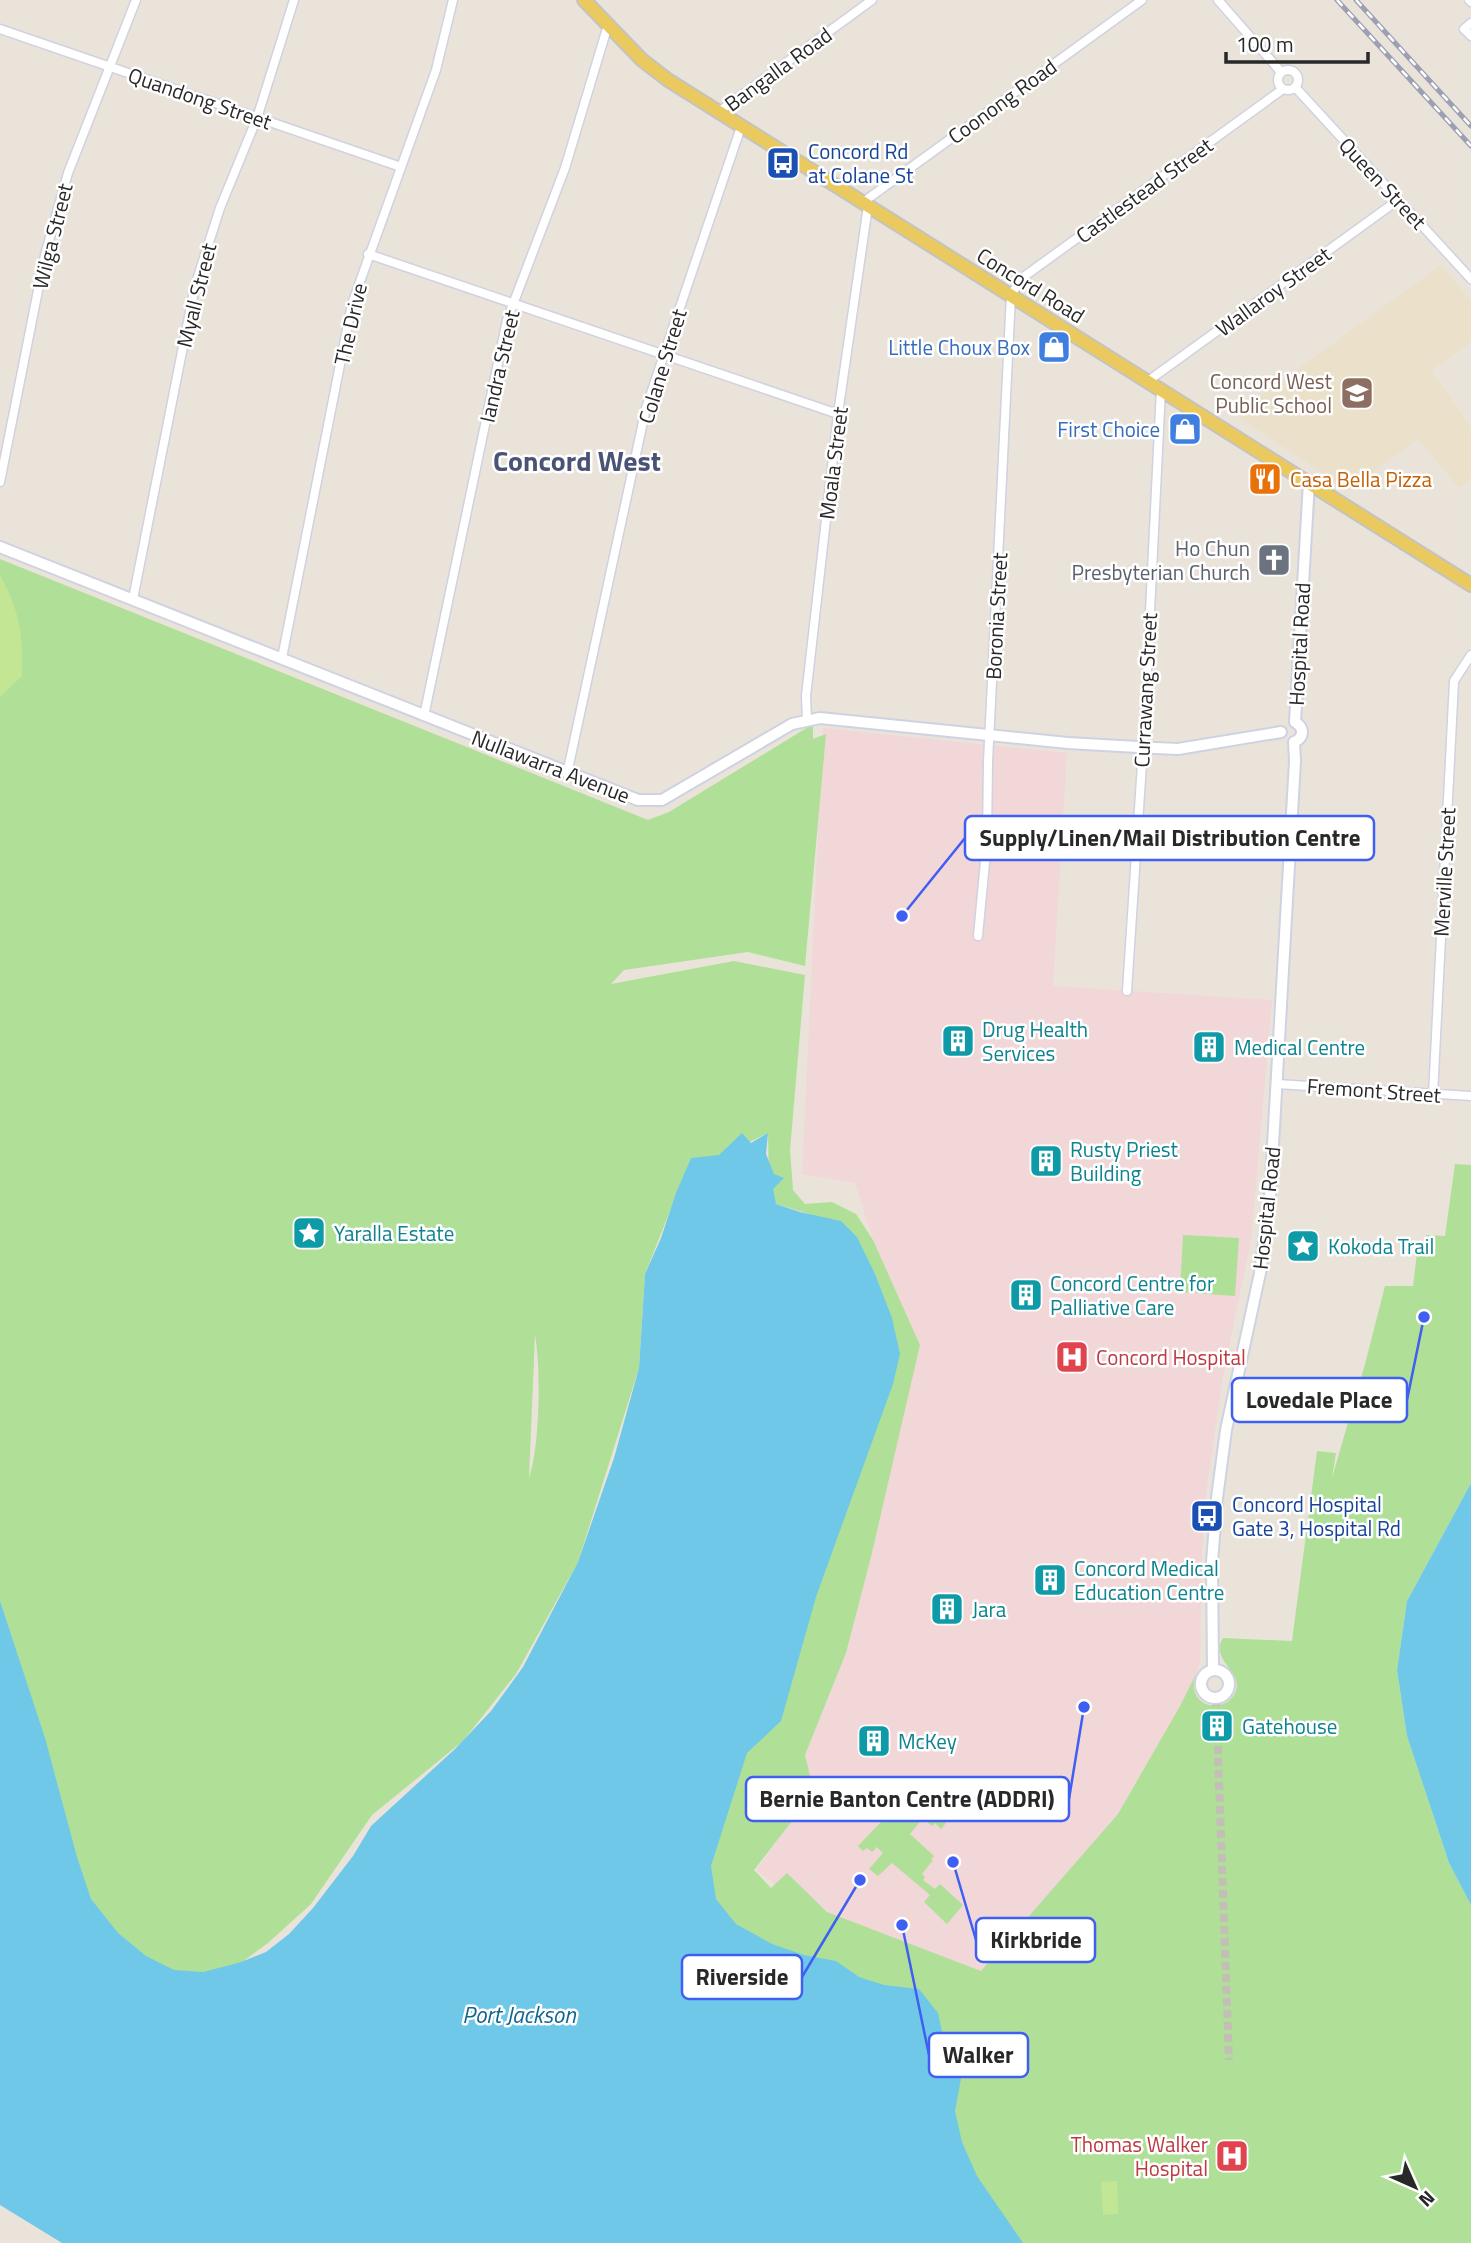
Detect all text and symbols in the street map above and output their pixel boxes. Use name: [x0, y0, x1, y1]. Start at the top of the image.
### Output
street label: Bangalla Road: [717, 19, 839, 119]
scale bar: [1226, 21, 1368, 65]
text: 100 m: [1236, 28, 1293, 60]
street label: Coonong Road: [941, 50, 1063, 152]
street label: Quandong Street: [124, 58, 277, 138]
street label: Castlestead Street: [1069, 129, 1220, 251]
street label: Queen Street: [1332, 130, 1435, 237]
place label: Concord Rd at Colane St: [808, 135, 914, 191]
bus stop icon: Concord Rd at Colane St: [764, 144, 802, 182]
street label: Wilga Street: [23, 179, 81, 292]
street label: Wallaroy Street: [1209, 238, 1338, 344]
street label: Myall Street: [168, 239, 225, 351]
street label: Concord Road: [971, 239, 1091, 331]
street label: The Drive: [325, 280, 375, 368]
street label: Colane Street: [629, 304, 695, 427]
street label: Iandra Street: [471, 306, 528, 425]
shop icon: Little Choux Box: [1035, 328, 1073, 366]
place label: Little Choux Box: [888, 331, 1031, 363]
place label: Concord West Public School: [1210, 365, 1333, 421]
school or university icon: Concord West Public School: [1338, 374, 1376, 412]
street label: Moala Street: [810, 404, 856, 521]
shop icon: First Choice: [1166, 410, 1204, 448]
place label: First Choice: [1057, 413, 1160, 445]
district label: Concord West: [493, 439, 661, 482]
restaurant icon: Casa Bella Pizza: [1246, 460, 1284, 498]
place label: Casa Bella Pizza: [1290, 463, 1432, 495]
place label: Ho Chun Presbyterian Church: [1072, 532, 1250, 588]
church icon: Ho Chun Presbyterian Church: [1255, 541, 1293, 579]
street label: Boronia Street: [977, 551, 1015, 680]
street label: Hospital Road: [1280, 582, 1318, 706]
street label: Currawang Street: [1125, 611, 1165, 768]
street label: Nullawarra Avenue: [467, 721, 635, 811]
street label: Merville Street: [1425, 806, 1463, 937]
callout: Supply/Linen/Mail Distribution Centre: [965, 816, 1374, 860]
text: Supply/Linen/Mail Distribution Centre: [980, 820, 1360, 855]
place label: Drug Health Services: [982, 1013, 1088, 1069]
building icon: Drug Health Services: [939, 1022, 977, 1060]
building icon: Medical Centre: [1190, 1028, 1228, 1066]
place label: Medical Centre: [1234, 1031, 1365, 1063]
street label: Fremont Street: [1306, 1069, 1443, 1111]
place label: Rusty Priest Building: [1070, 1133, 1179, 1189]
building icon: Rusty Priest Building: [1027, 1142, 1065, 1180]
street label: Hospital Road: [1244, 1145, 1288, 1271]
place icon: Yaralla Estate: [290, 1214, 328, 1252]
place label: Yaralla Estate: [334, 1217, 454, 1249]
place icon: Kokoda Trail: [1284, 1227, 1322, 1265]
place label: Kokoda Trail: [1328, 1230, 1434, 1262]
place label: Concord Centre for Palliative Care: [1050, 1267, 1214, 1323]
building icon: Concord Centre for Palliative Care: [1007, 1276, 1045, 1314]
hospital icon: Concord Hospital: [1053, 1338, 1091, 1376]
place label: Concord Hospital: [1096, 1341, 1246, 1373]
callout: Lovedale Place: [1232, 1378, 1407, 1422]
text: Lovedale Place: [1246, 1382, 1392, 1417]
place label: Concord Hospital Gate 3, Hospital Rd: [1232, 1488, 1401, 1544]
bus stop icon: Concord Hospital Gate 3, Hospital Rd: [1188, 1497, 1226, 1535]
place label: Concord Medical Education Centre: [1074, 1552, 1224, 1608]
building icon: Concord Medical Education Centre: [1031, 1561, 1069, 1599]
building icon: Jara: [928, 1590, 966, 1628]
place label: Jara: [972, 1593, 1007, 1625]
building icon: Gatehouse: [1198, 1707, 1236, 1745]
place label: Gatehouse: [1242, 1710, 1337, 1742]
building icon: McKey: [855, 1722, 893, 1760]
place label: McKey: [898, 1725, 957, 1757]
callout: Bernie Banton Centre (ADDRI): [746, 1777, 1069, 1821]
text: Bernie Banton Centre (ADDRI): [759, 1781, 1055, 1816]
callout: Kirkbride: [976, 1918, 1095, 1962]
text: Kirkbride: [990, 1922, 1082, 1957]
callout: Riverside: [682, 1955, 802, 1999]
text: Riverside: [696, 1959, 788, 1994]
water label: Port Jackson: [462, 1997, 576, 2032]
callout: Walker: [929, 2033, 1028, 2077]
text: Walker: [943, 2037, 1014, 2072]
place label: Thomas Walker Hospital: [1071, 2128, 1208, 2184]
hospital icon: Thomas Walker Hospital: [1213, 2137, 1251, 2175]
north arrow: [1380, 2152, 1450, 2222]
text: N: [1412, 2184, 1442, 2214]

